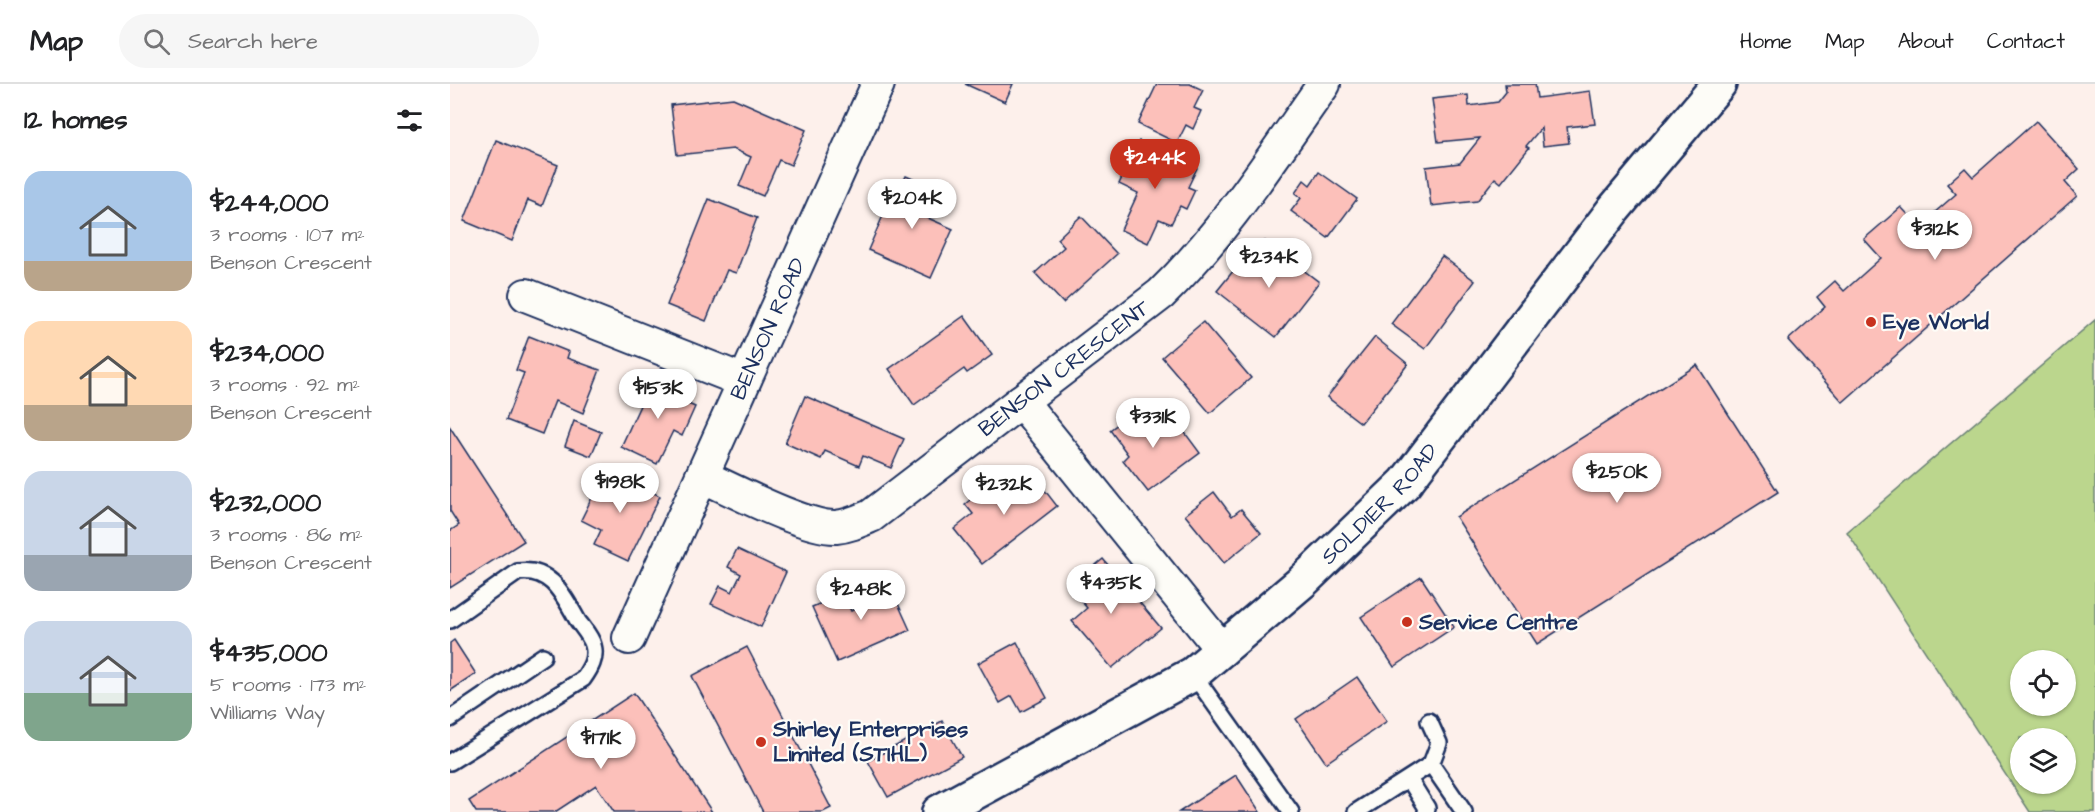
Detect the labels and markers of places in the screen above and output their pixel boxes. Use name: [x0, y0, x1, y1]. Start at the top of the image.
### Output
pin: $244K: [1113, 139, 1197, 190]
pin: $204K: [870, 179, 954, 230]
pin: $312K: [1893, 210, 1977, 261]
pin: $234K: [1227, 238, 1311, 289]
place label: Eye World: [1883, 307, 1989, 340]
marker: Eye World: [1864, 315, 1878, 329]
pin: $153K: [616, 369, 700, 420]
pin: $331K: [1111, 398, 1195, 449]
pin: $250K: [1575, 453, 1659, 504]
pin: $198K: [578, 463, 662, 514]
pin: $232K: [962, 465, 1046, 516]
pin: $435K: [1069, 564, 1153, 615]
pin: $248K: [819, 570, 903, 621]
place label: Service Centre: [1418, 607, 1578, 638]
marker: Service Centre: [1400, 615, 1414, 629]
place label: Shirley Enterprises Limited (STIHL): [772, 714, 968, 770]
pin: $171K: [559, 719, 643, 770]
marker: Shirley Enterprises Limited (STIHL): [754, 735, 768, 749]

